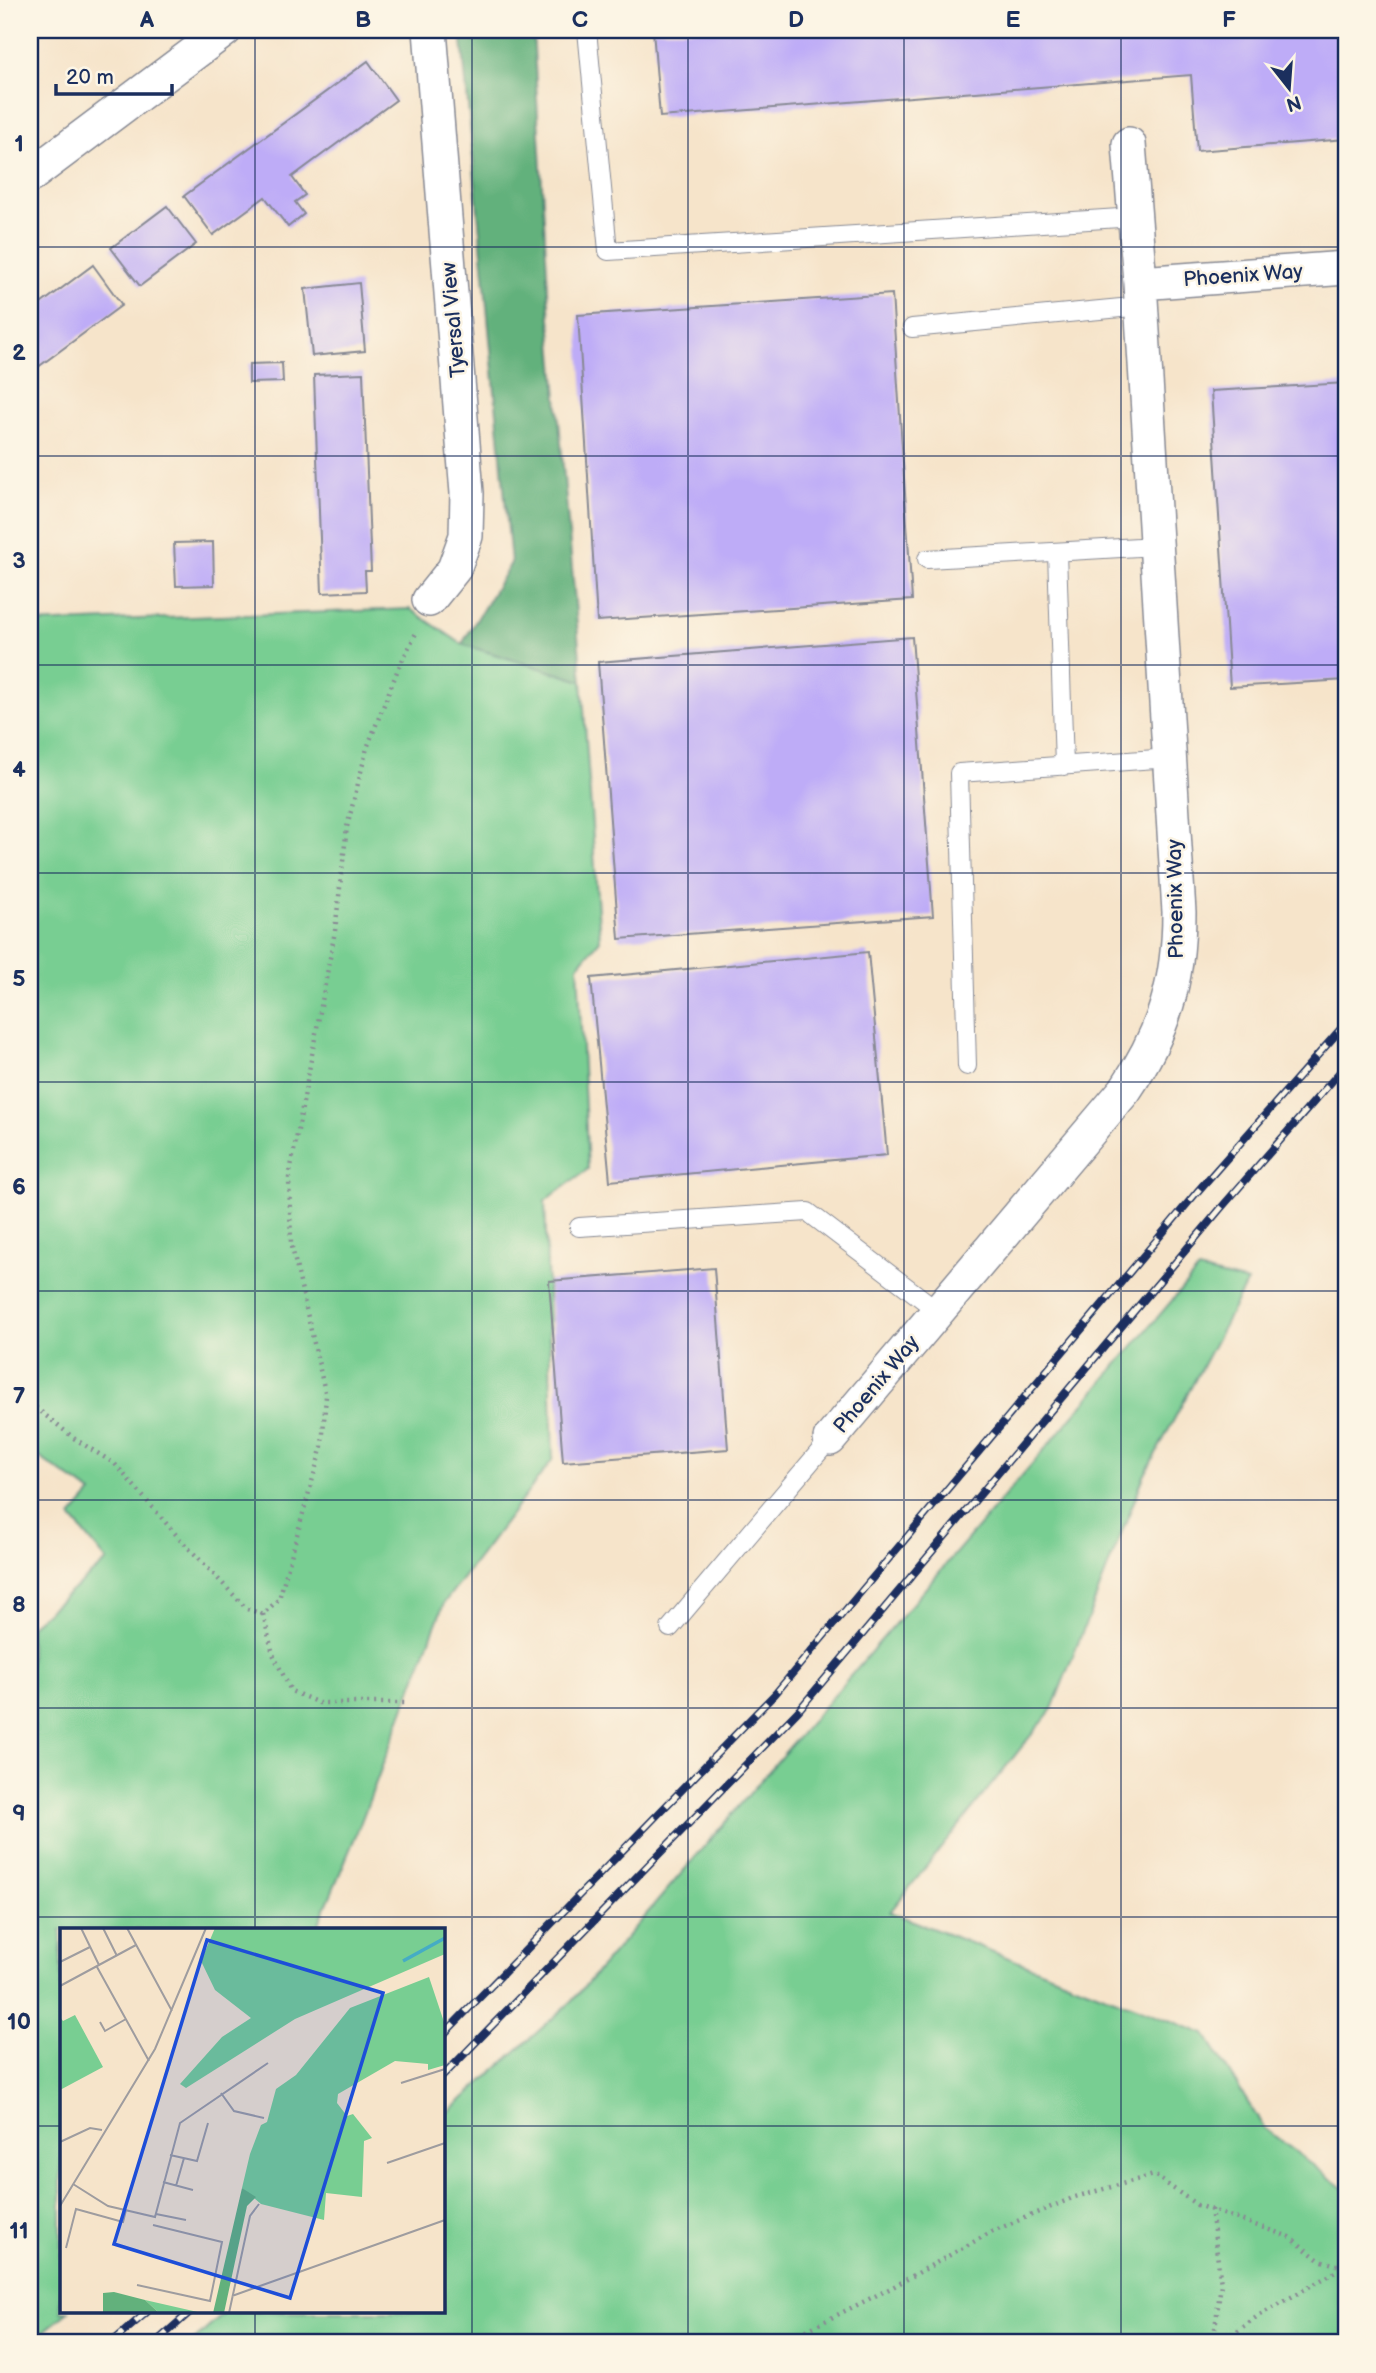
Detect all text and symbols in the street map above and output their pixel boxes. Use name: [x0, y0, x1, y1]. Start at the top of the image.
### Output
text: A: [139, 6, 155, 34]
text: B: [355, 6, 371, 34]
text: C: [572, 6, 588, 34]
text: D: [788, 6, 804, 34]
text: E: [1006, 6, 1021, 34]
text: F: [1222, 6, 1236, 34]
scale bar: [56, 52, 172, 96]
north arrow: [1254, 52, 1324, 122]
text: 20 m: [66, 65, 114, 90]
text: N: [1283, 90, 1304, 116]
text: 1: [14, 130, 24, 158]
street label: Phoenix Way: [1182, 259, 1304, 292]
street label: Tyersal View: [436, 261, 471, 379]
text: 2: [12, 339, 26, 367]
text: 3: [12, 547, 26, 575]
text: 4: [12, 756, 26, 784]
street label: Phoenix Way: [1162, 838, 1189, 959]
text: 5: [12, 965, 26, 993]
text: 6: [12, 1173, 26, 1201]
street label: Phoenix Way: [828, 1330, 925, 1438]
text: 7: [13, 1382, 26, 1410]
text: 8: [12, 1591, 26, 1619]
text: 9: [12, 1800, 26, 1828]
inset map: [60, 1928, 444, 2314]
text: 10: [7, 2008, 31, 2036]
text: 11: [9, 2217, 29, 2245]

